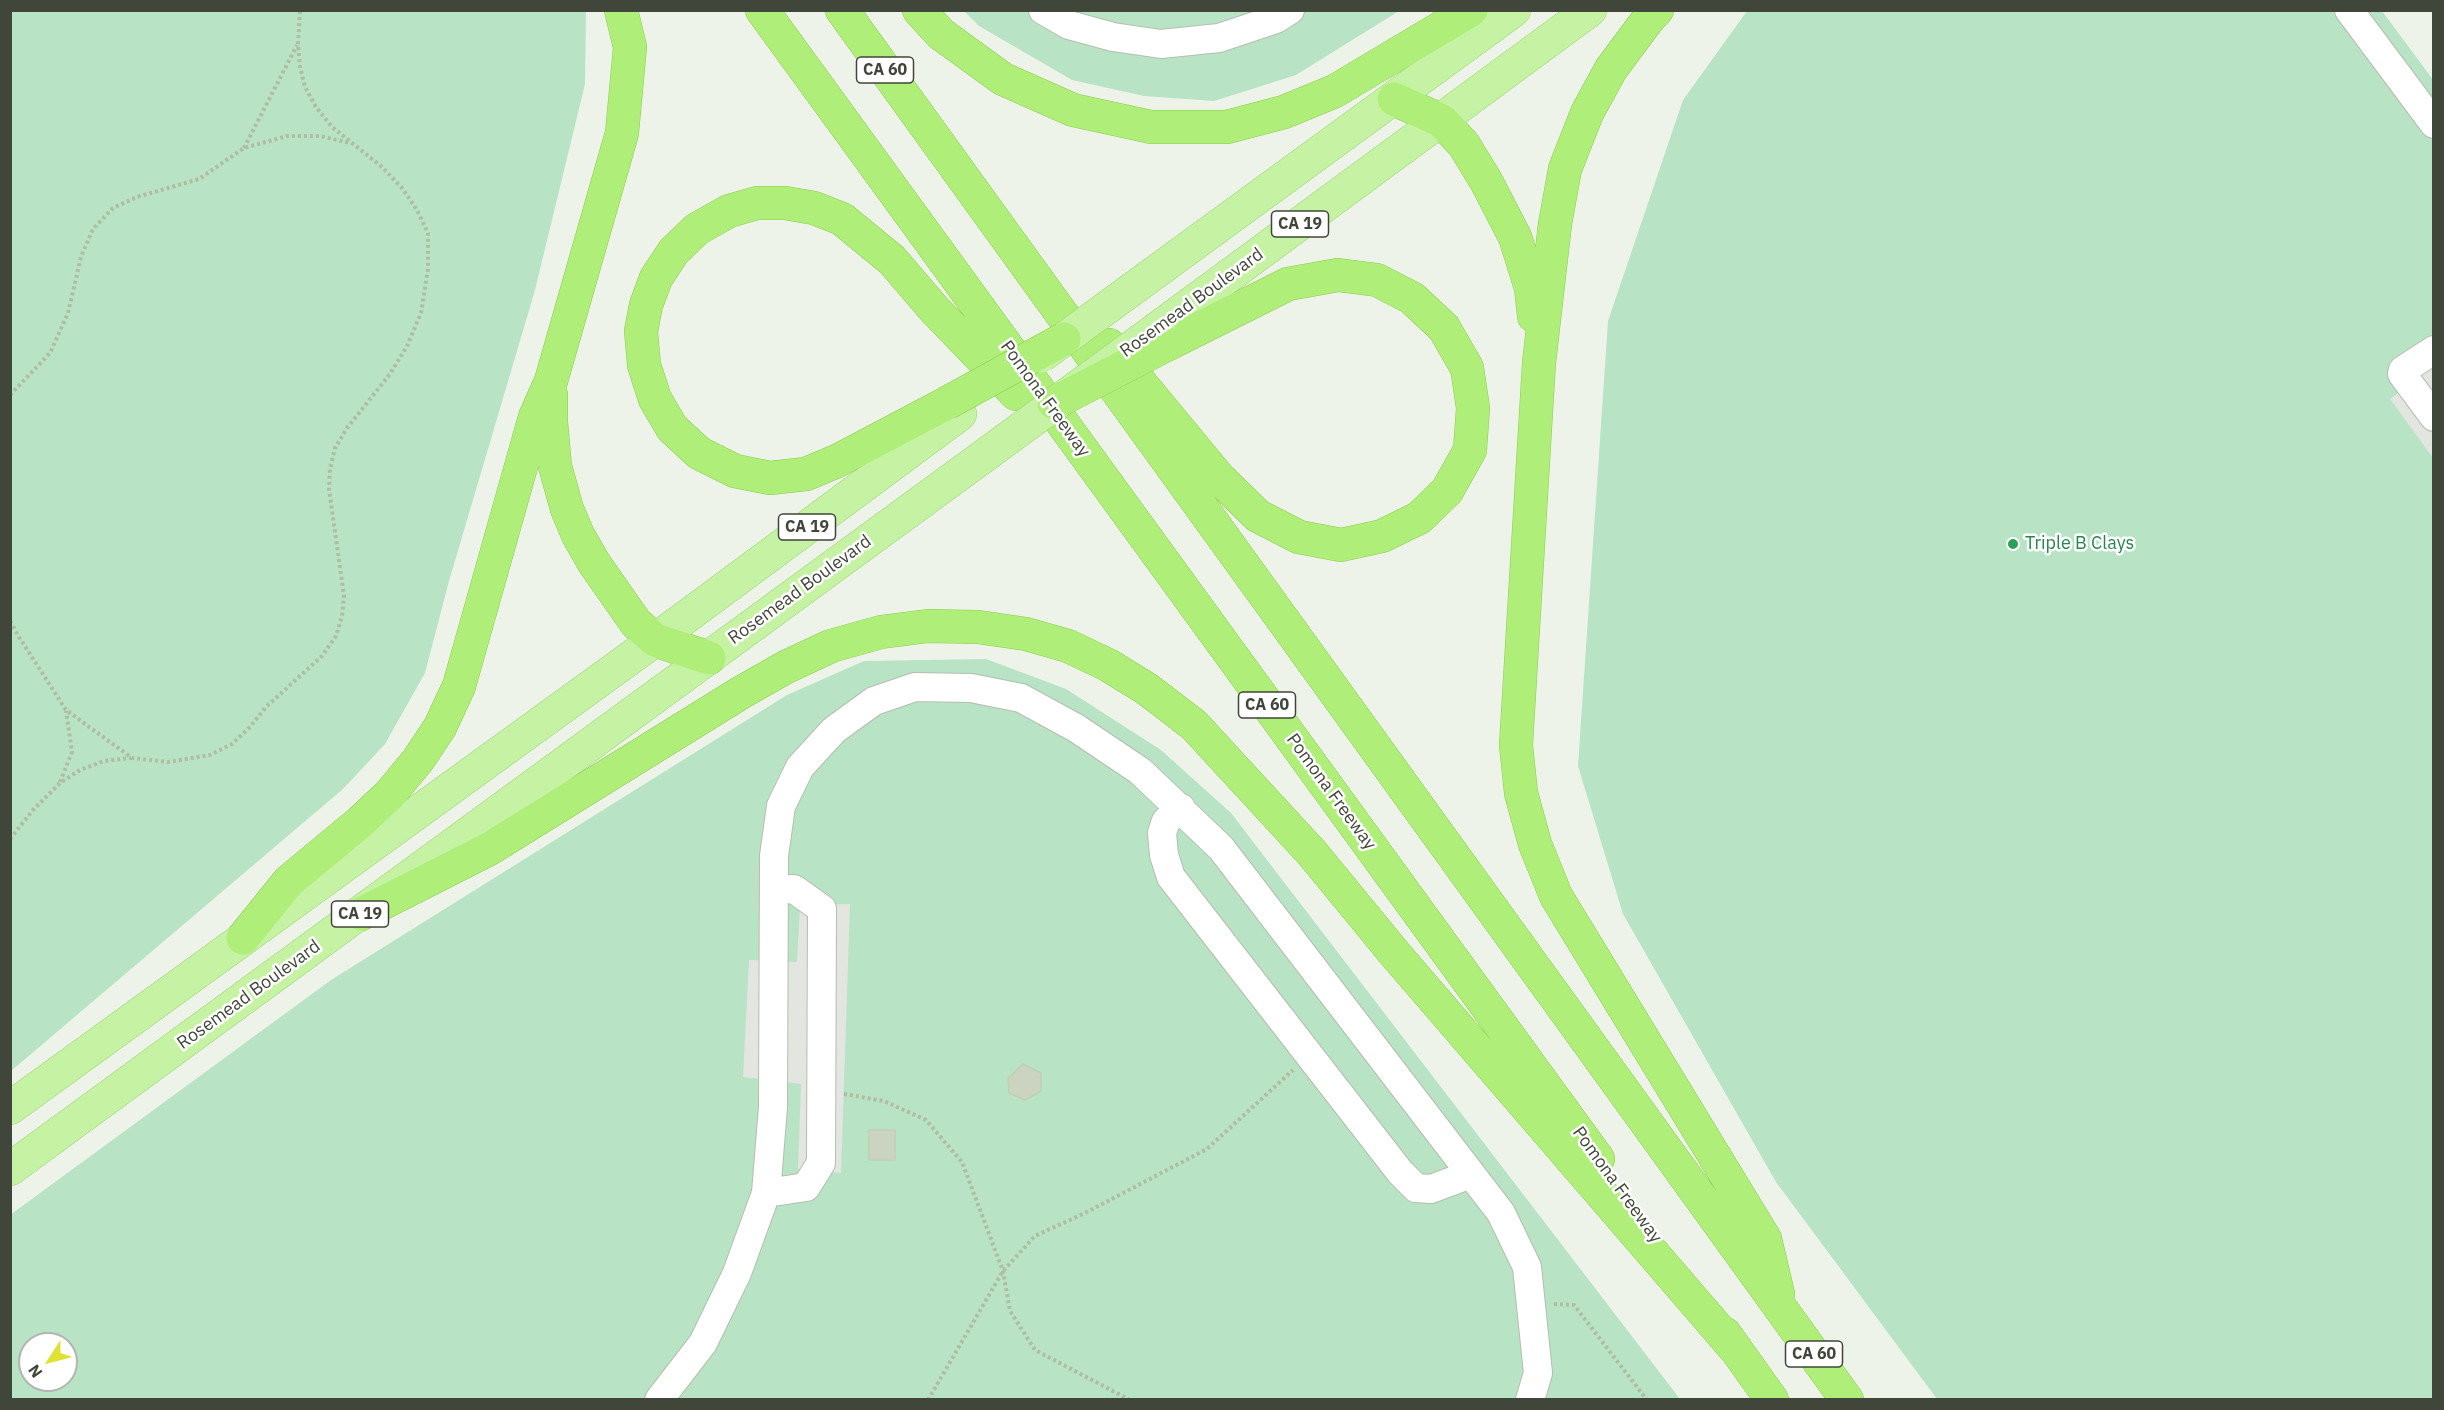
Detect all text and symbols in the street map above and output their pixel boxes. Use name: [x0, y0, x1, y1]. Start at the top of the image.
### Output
road number: CA 60: [856, 57, 914, 83]
road number: CA 19: [1272, 211, 1328, 237]
street label: Rosemead Boulevard: [1116, 244, 1268, 362]
street label: Pomona Freeway: [996, 337, 1094, 461]
road number: CA 19: [778, 514, 836, 540]
street label: Rosemead Boulevard: [724, 531, 876, 649]
place label: Triple B Clays: [2025, 533, 2134, 555]
marker: Triple B Clays: [2006, 537, 2020, 551]
road number: CA 60: [1238, 692, 1296, 718]
street label: Pomona Freeway: [1282, 730, 1380, 854]
road number: CA 19: [332, 901, 388, 927]
street label: Rosemead Boulevard: [173, 936, 325, 1054]
street label: Pomona Freeway: [1568, 1123, 1666, 1247]
north arrow: [18, 1332, 78, 1392]
road number: CA 60: [1786, 1341, 1842, 1367]
text: N: [24, 1361, 47, 1382]

